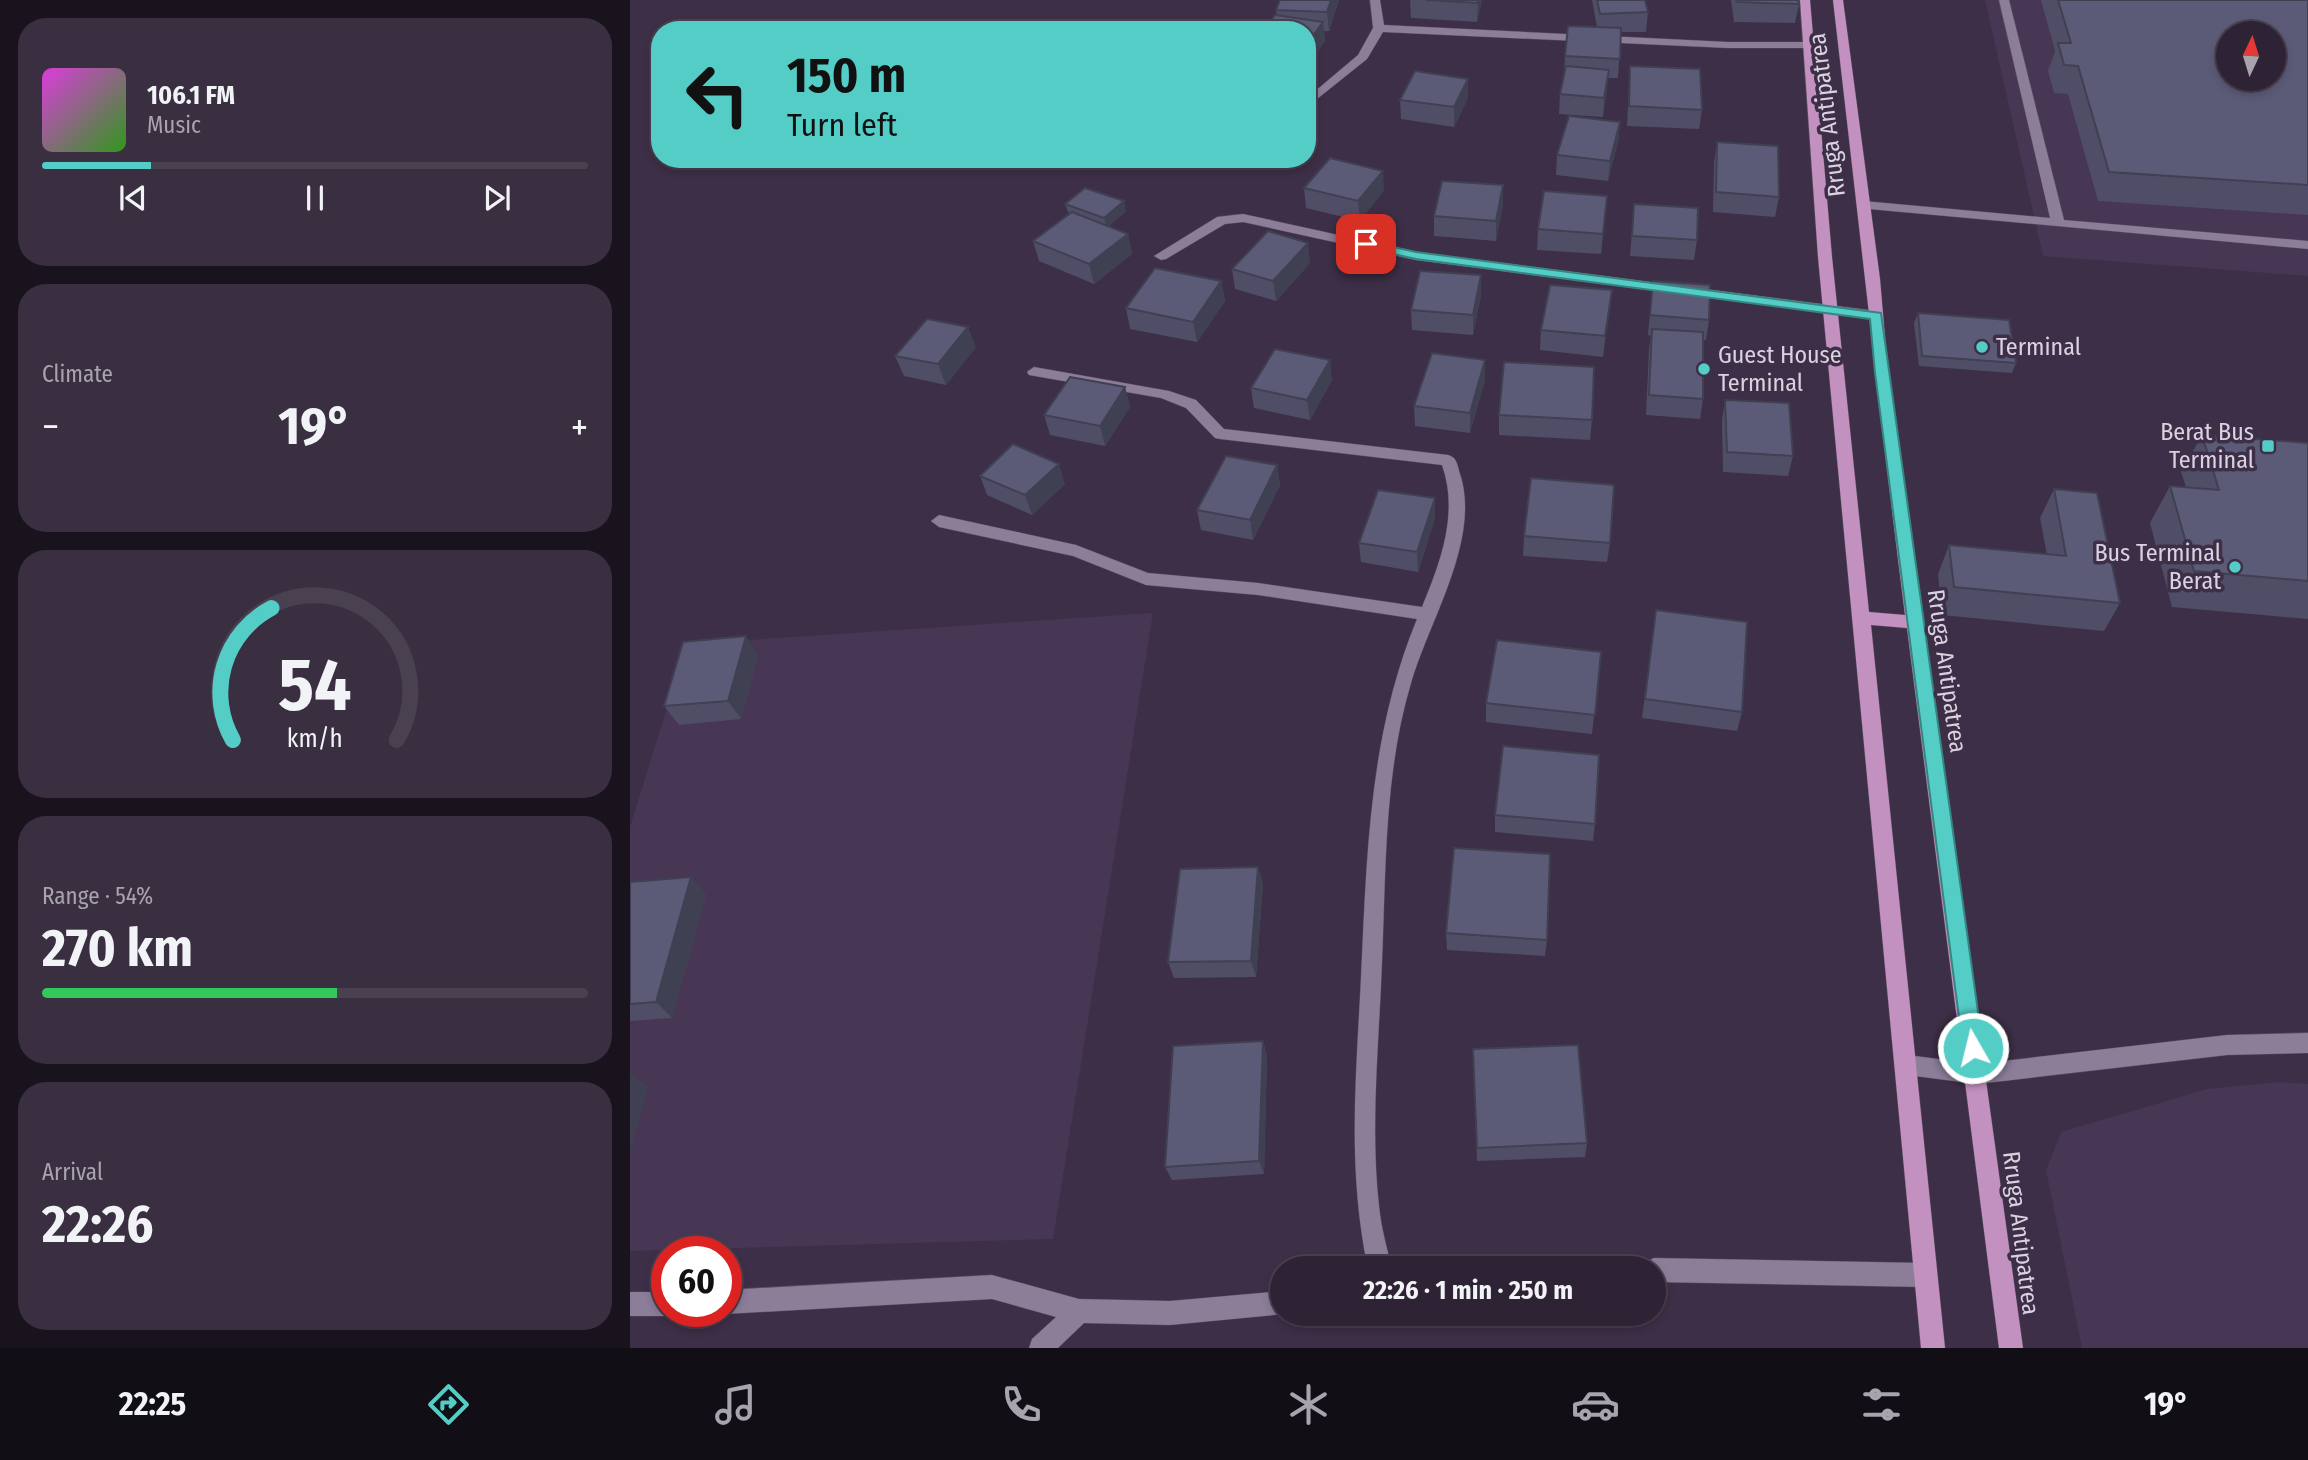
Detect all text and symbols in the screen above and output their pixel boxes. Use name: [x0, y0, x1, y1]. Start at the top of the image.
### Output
north arrow: [2216, 21, 2286, 91]
map controls: [2216, 21, 2286, 91]
street label: Rruga Antipatrea: [1803, 32, 1851, 198]
text: 150 m: [787, 46, 906, 105]
icon: left: [672, 49, 763, 140]
text: 106.1 FM: [147, 80, 235, 111]
text: Turn left: [787, 106, 897, 144]
text: Music: [147, 111, 201, 139]
icon: previous: [114, 179, 152, 217]
icon: pause: [296, 179, 334, 217]
icon: next: [478, 179, 516, 217]
pin: [1336, 214, 1396, 274]
icon: arrive: [1347, 225, 1385, 263]
place label: Terminal: [1996, 333, 2081, 361]
marker: Terminal: [1974, 339, 1990, 355]
place label: Guest House Terminal: [1718, 341, 1842, 397]
text: Climate: [42, 360, 113, 388]
marker: Guest House Terminal: [1696, 361, 1712, 377]
text: 19°: [278, 395, 352, 458]
text: −: [42, 404, 59, 450]
text: +: [571, 404, 588, 450]
place label: Berat Bus Terminal: [2160, 418, 2254, 474]
marker: Berat Bus Terminal: [2260, 438, 2276, 454]
place label: Bus Terminal Berat: [2094, 539, 2221, 595]
marker: Bus Terminal Berat: [2227, 559, 2243, 575]
street label: Rruga Antipatrea: [1922, 588, 1972, 754]
text: 54: [278, 642, 352, 729]
text: km/h: [287, 724, 343, 754]
text: Range · 54%: [42, 882, 153, 910]
text: 270 km: [42, 917, 193, 980]
position arrow: [1936, 1011, 2010, 1085]
street label: Rruga Antipatrea: [1997, 1150, 2045, 1316]
text: Arrival: [42, 1158, 103, 1186]
text: 22:26: [42, 1193, 153, 1256]
speed limit sign: 60: [651, 1236, 742, 1327]
text: 22:26 · 1 min · 250 m: [1363, 1275, 1573, 1306]
icon: directions: [424, 1380, 473, 1429]
icon: music: [711, 1380, 760, 1429]
icon: phone: [997, 1380, 1046, 1429]
icon: climate: [1284, 1380, 1333, 1429]
icon: car: [1571, 1380, 1620, 1429]
icon: filters: [1857, 1380, 1906, 1429]
text: 22:25: [119, 1385, 186, 1423]
text: 19°: [2144, 1385, 2189, 1423]

